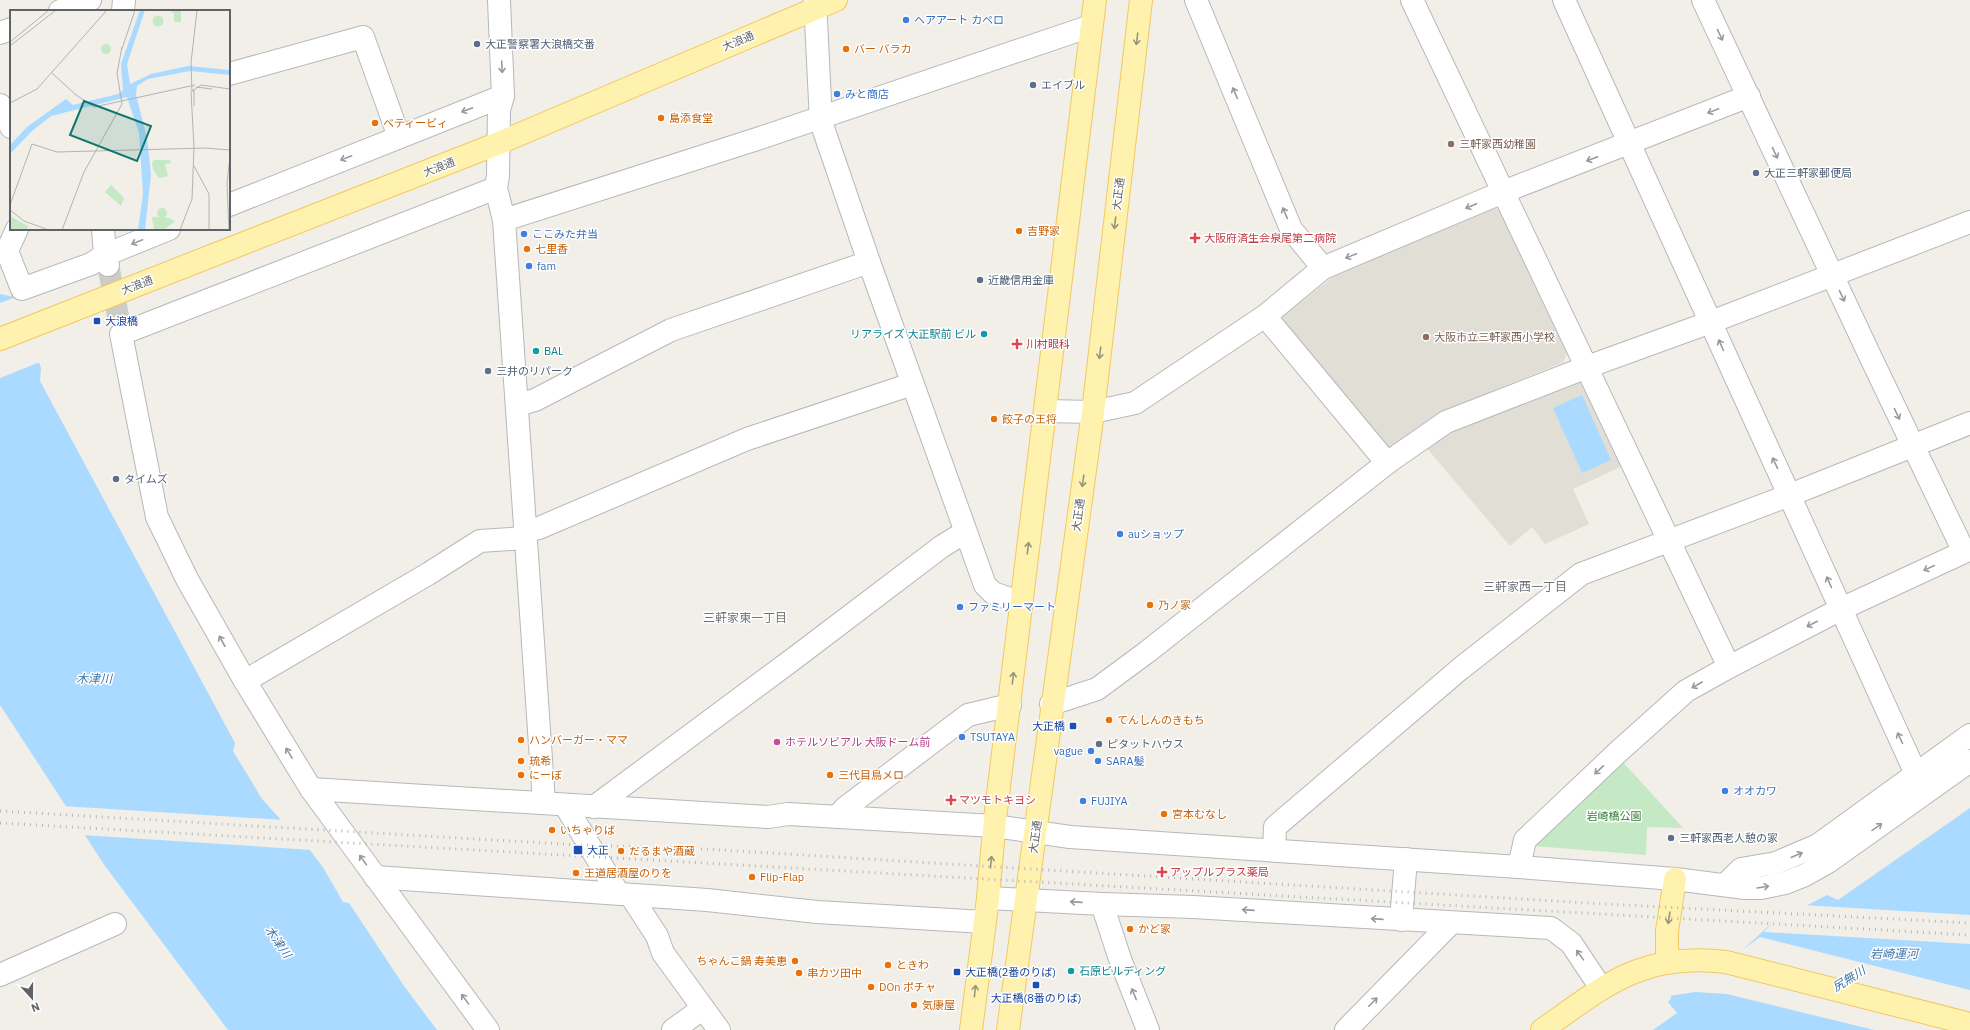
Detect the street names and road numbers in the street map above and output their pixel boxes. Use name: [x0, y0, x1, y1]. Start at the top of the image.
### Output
street label: 大浪通: [720, 28, 756, 54]
street label: 大浪通: [421, 155, 457, 179]
street label: 大正通: [1109, 177, 1127, 211]
street label: 大浪通: [119, 273, 155, 297]
street label: 大正通: [1069, 498, 1087, 532]
street label: 大正通: [1026, 820, 1044, 854]

